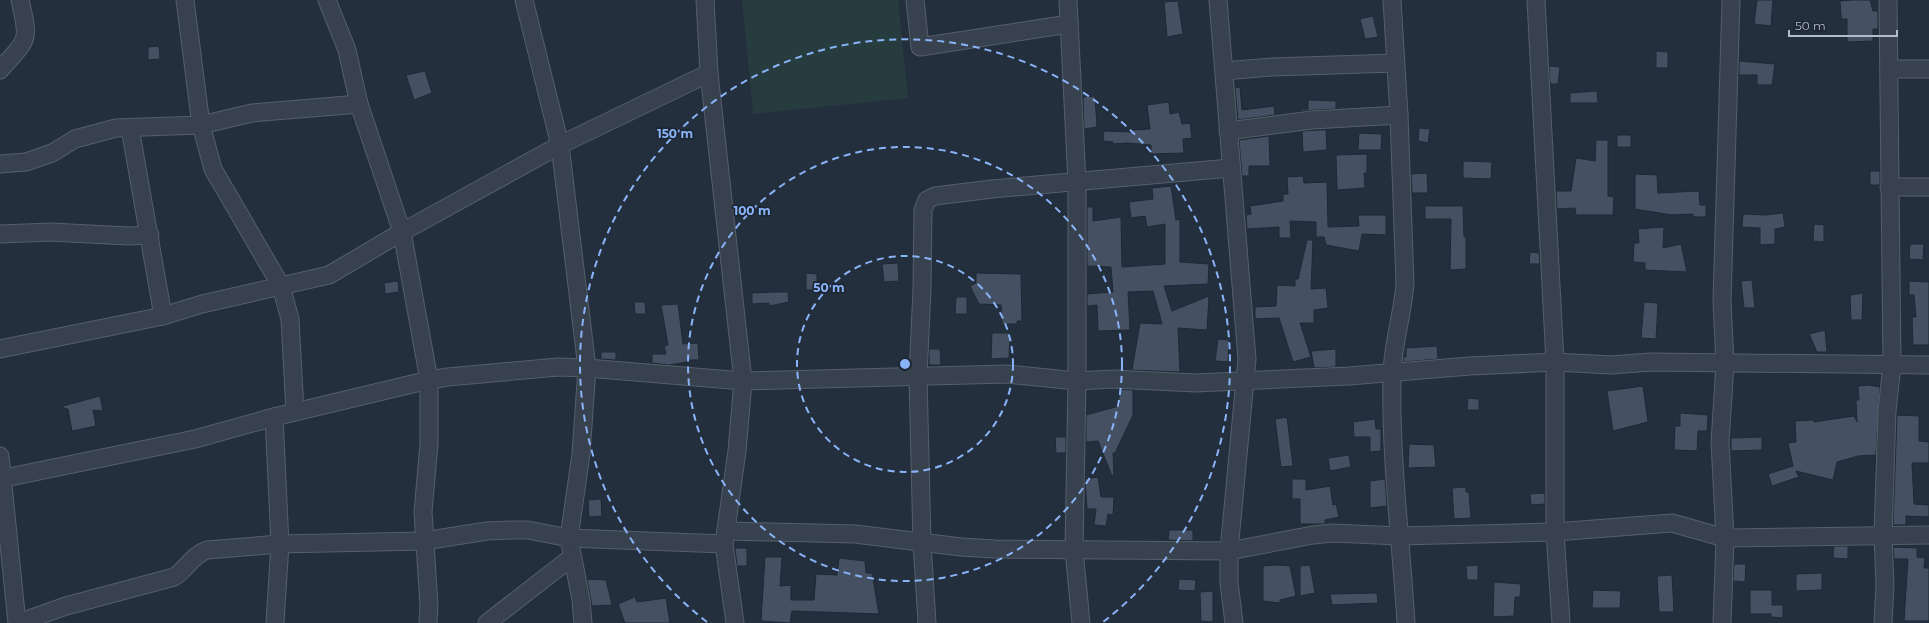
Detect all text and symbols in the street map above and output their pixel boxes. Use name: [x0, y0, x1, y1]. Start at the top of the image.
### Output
scale bar: [1789, 12, 1897, 38]
text: 50 m: [1795, 18, 1826, 33]
text: 150 m: [657, 126, 693, 141]
text: 100 m: [734, 203, 770, 218]
text: 50 m: [813, 280, 845, 295]
centre of rings: [898, 357, 912, 371]

